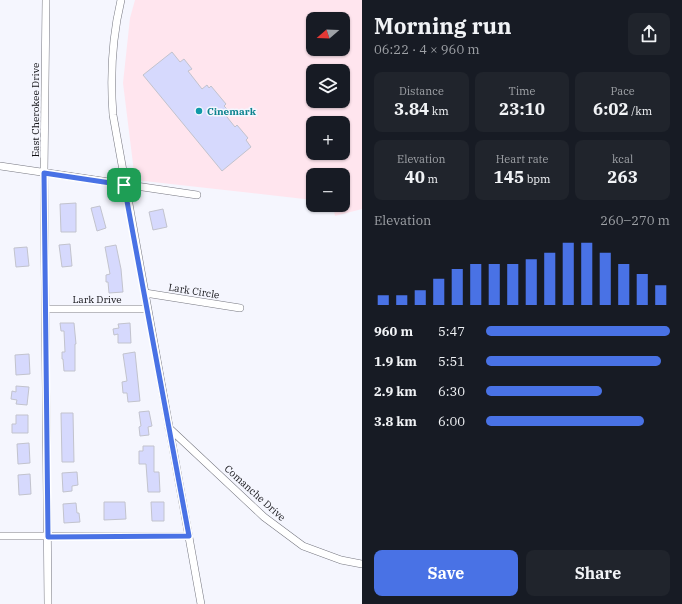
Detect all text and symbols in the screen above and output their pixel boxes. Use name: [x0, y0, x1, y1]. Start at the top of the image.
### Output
text: Morning run: [374, 11, 512, 40]
north arrow: [306, 12, 350, 56]
map controls: [306, 12, 350, 212]
button: share: [628, 13, 670, 55]
text: 06:22 · 4 × 960 m: [374, 41, 480, 58]
street label: East Cherokee Drive: [29, 63, 42, 157]
button: layers: [306, 64, 350, 108]
text: Distance: [399, 84, 444, 98]
text: Time: [508, 84, 536, 98]
text: Pace: [611, 84, 635, 98]
text: 3.84: [394, 98, 429, 120]
text: 23:10: [499, 98, 545, 120]
text: 6:02: [593, 98, 629, 120]
text: km: [429, 104, 449, 118]
text: /km: [629, 104, 652, 118]
place label: Cinemark: [207, 105, 257, 118]
marker: Cinemark: [194, 106, 204, 116]
button: +: [306, 116, 350, 160]
text: Elevation: [397, 152, 446, 166]
text: Heart rate: [496, 152, 548, 166]
text: kcal: [612, 152, 633, 166]
text: 40: [405, 166, 425, 188]
text: 145: [494, 166, 524, 188]
text: 263: [607, 166, 638, 188]
pin: [107, 168, 141, 202]
button: −: [306, 168, 350, 212]
text: m: [425, 172, 438, 186]
text: bpm: [524, 172, 550, 186]
icon: arrive: [113, 174, 135, 196]
text: Elevation: [374, 212, 431, 229]
text: 260–270 m: [600, 212, 670, 229]
street label: Lark Circle: [168, 281, 220, 301]
street label: Lark Drive: [72, 293, 122, 306]
text: 960 m: [374, 323, 413, 340]
text: 5:47: [438, 323, 465, 340]
text: 1.9 km: [374, 353, 417, 370]
text: 5:51: [438, 353, 465, 370]
text: 2.9 km: [374, 383, 417, 400]
text: 6:30: [438, 383, 465, 400]
text: 3.8 km: [374, 413, 417, 430]
text: 6:00: [438, 413, 465, 430]
street label: Comanche Drive: [222, 462, 288, 524]
button: Save: [374, 550, 518, 596]
button: Share: [526, 550, 670, 596]

